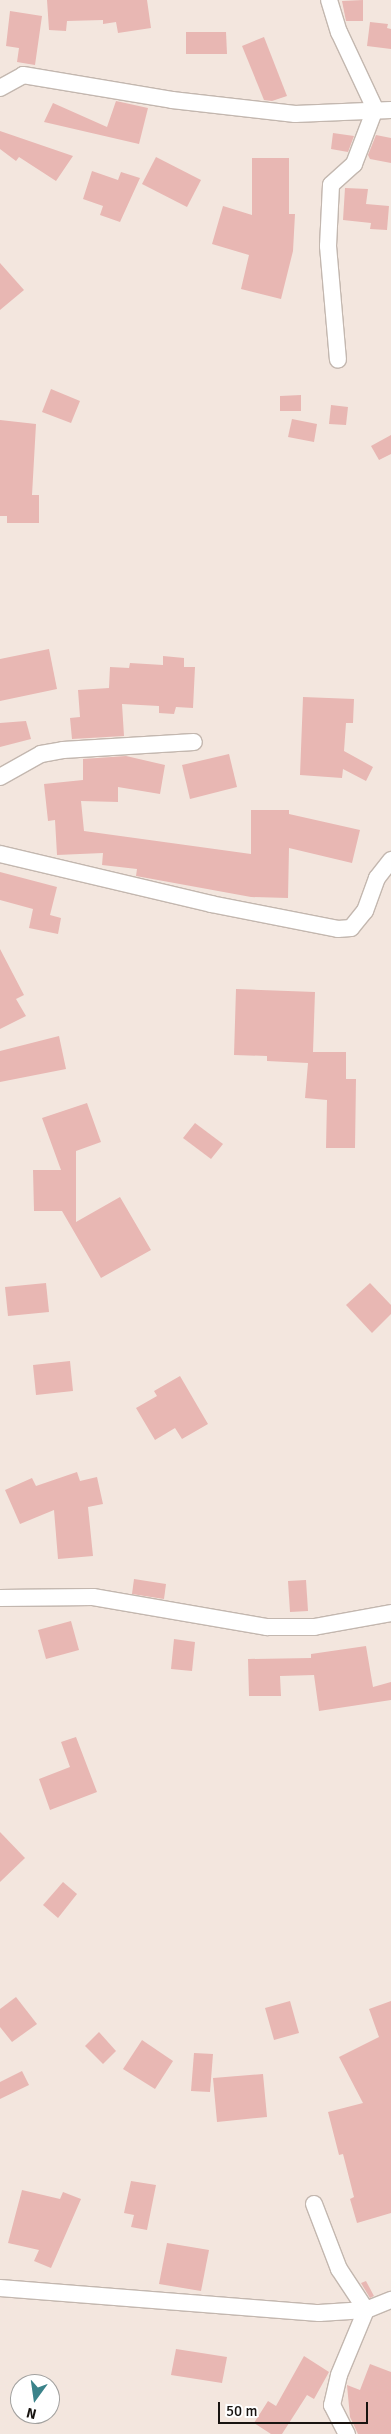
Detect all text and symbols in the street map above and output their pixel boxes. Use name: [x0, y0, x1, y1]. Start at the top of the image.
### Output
north arrow: [10, 2374, 60, 2424]
scale bar: [221, 2392, 371, 2424]
text: 50 m: [226, 2402, 257, 2420]
text: N: [25, 2404, 38, 2422]

